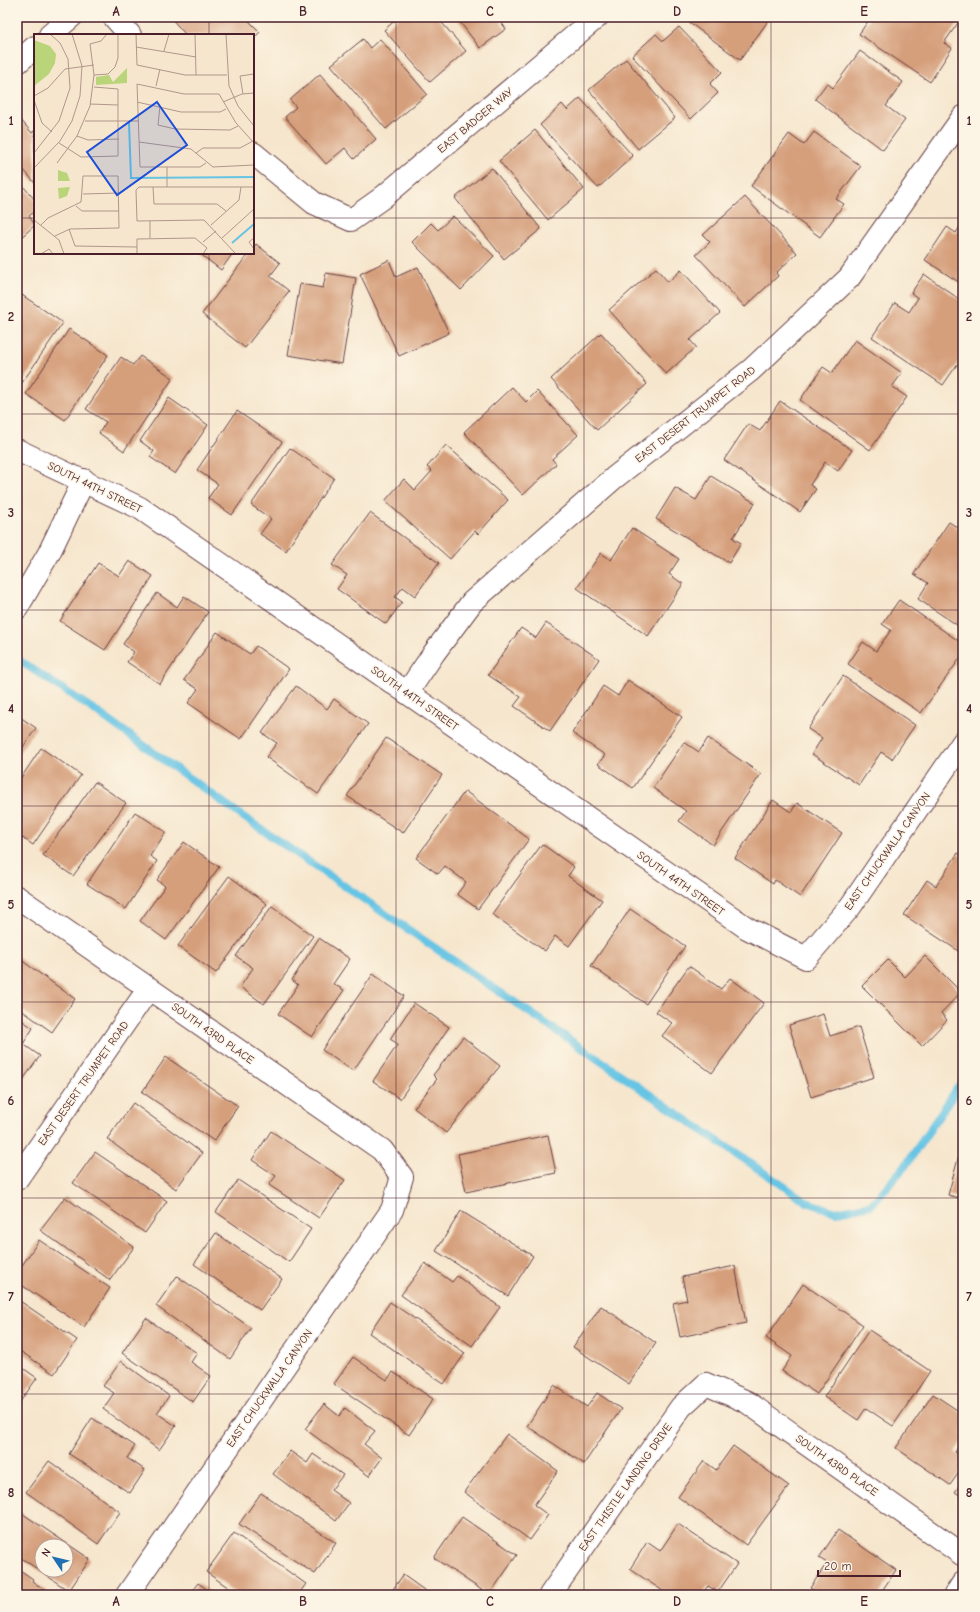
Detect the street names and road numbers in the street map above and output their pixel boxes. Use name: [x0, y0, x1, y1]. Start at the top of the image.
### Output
street label: EAST BADGER WAY: [435, 85, 516, 156]
street label: EAST DESERT TRUMPET ROAD: [633, 363, 758, 465]
street label: SOUTH 44TH STREET: [45, 459, 144, 516]
street label: SOUTH 44TH STREET: [369, 663, 461, 734]
street label: EAST CHUCKWALLA CANYON: [842, 790, 933, 913]
street label: SOUTH 44TH STREET: [635, 848, 727, 919]
street label: SOUTH 43RD PLACE: [169, 1000, 257, 1067]
street label: EAST DESERT TRUMPET ROAD: [35, 1018, 132, 1148]
street label: EAST CHUCKWALLA CANYON: [224, 1327, 315, 1450]
street label: EAST THISTLE LANDING DRIVE: [576, 1420, 675, 1554]
street label: SOUTH 43RD PLACE: [793, 1432, 881, 1499]

